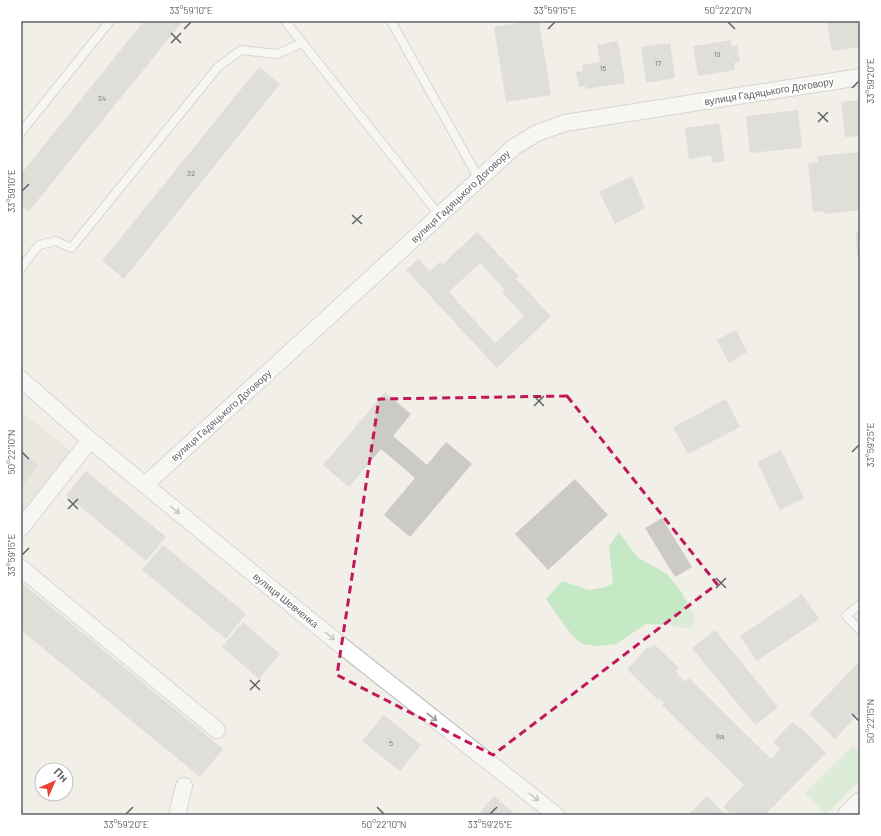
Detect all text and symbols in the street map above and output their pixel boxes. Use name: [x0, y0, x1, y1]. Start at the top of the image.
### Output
text: 33°59'10"E: [169, 4, 213, 16]
text: 33°59'15"E: [533, 4, 577, 16]
text: 50°22'20"N: [704, 4, 752, 16]
house number: 19: [714, 49, 720, 59]
house number: 17: [655, 58, 662, 68]
text: 33°59'20"E: [864, 58, 876, 104]
house number: 15: [600, 63, 606, 73]
street label: вулиця Гадяцького Договору: [703, 75, 835, 107]
house number: 34: [98, 93, 106, 103]
street label: вулиця Гадяцького Договору: [408, 147, 512, 245]
house number: 32: [187, 168, 195, 178]
text: 33°59'10"E: [5, 169, 17, 213]
street label: вулиця Гадяцького Договору: [168, 367, 274, 463]
text: 33°59'25"E: [864, 423, 876, 467]
text: 50°22'10"N: [5, 429, 17, 475]
one-way arrow: [169, 505, 180, 514]
text: 33°59'15"E: [5, 533, 17, 577]
street label: вулиця Шевченка: [251, 570, 321, 630]
one-way arrow: [324, 632, 335, 641]
text: 50°22'15"N: [864, 699, 876, 743]
one-way arrow: [426, 713, 437, 721]
house number: 9а: [716, 731, 725, 741]
house number: 5: [389, 738, 393, 748]
north arrow: [34, 762, 74, 802]
text: Пн: [52, 765, 71, 784]
one-way arrow: [528, 793, 539, 802]
text: 33°59'20"E: [103, 818, 149, 830]
text: 50°22'10"N: [361, 818, 407, 830]
text: 33°59'25"E: [468, 818, 512, 830]

